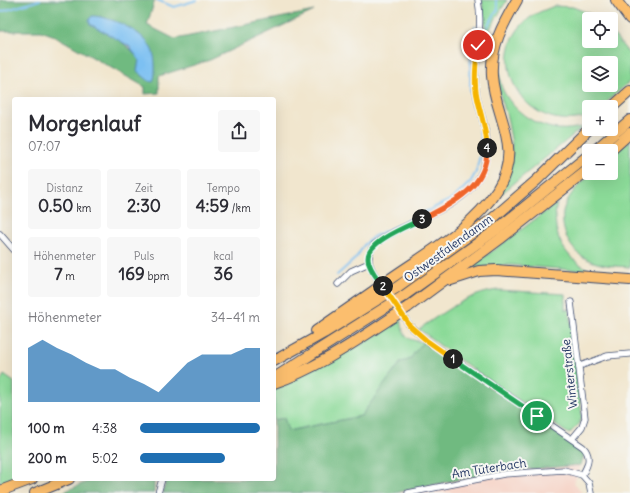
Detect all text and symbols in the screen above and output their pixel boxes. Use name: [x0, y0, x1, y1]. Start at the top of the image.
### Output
map controls: [582, 12, 618, 180]
button: locate: [582, 12, 618, 48]
pin: [461, 28, 495, 62]
icon: check: [467, 34, 489, 56]
button: layers: [582, 56, 618, 92]
button: +: [582, 100, 618, 136]
text: Morgenlauf: [28, 109, 141, 137]
button: share: [218, 110, 260, 152]
text: 07:07: [28, 138, 60, 155]
pin: 4: [477, 138, 497, 158]
text: 4: [484, 141, 490, 155]
button: −: [582, 144, 618, 180]
text: Distanz: [46, 181, 83, 195]
text: Zeit: [135, 181, 153, 195]
text: Tempo: [207, 181, 240, 195]
text: 0.50: [38, 195, 74, 217]
text: 2:30: [127, 195, 161, 217]
text: 4:59: [196, 195, 229, 217]
text: km: [74, 201, 91, 215]
text: /km: [229, 201, 251, 215]
pin: 3: [412, 209, 432, 229]
street label: Ostwestfalendamm: [401, 211, 496, 285]
text: 3: [419, 212, 425, 226]
text: Höhenmeter: [34, 249, 96, 263]
text: Puls: [134, 249, 154, 263]
text: kcal: [213, 249, 233, 263]
text: 7: [54, 263, 63, 285]
text: 169: [119, 263, 145, 285]
text: 36: [214, 263, 233, 285]
text: m: [63, 269, 75, 283]
text: bpm: [145, 269, 169, 283]
pin: 2: [373, 276, 393, 296]
text: 2: [380, 279, 386, 293]
text: Höhenmeter: [28, 309, 102, 326]
text: 34–41 m: [211, 309, 260, 326]
street label: Winterstraße: [558, 338, 580, 410]
pin: 1: [443, 349, 463, 369]
text: 1: [451, 352, 455, 366]
pin: [520, 399, 554, 433]
icon: arrive: [526, 405, 548, 427]
text: 100 m: [28, 420, 65, 437]
text: 4:38: [92, 420, 117, 437]
text: 200 m: [28, 450, 67, 467]
text: 5:02: [92, 450, 118, 467]
street label: Am Tüterbach: [451, 455, 527, 481]

